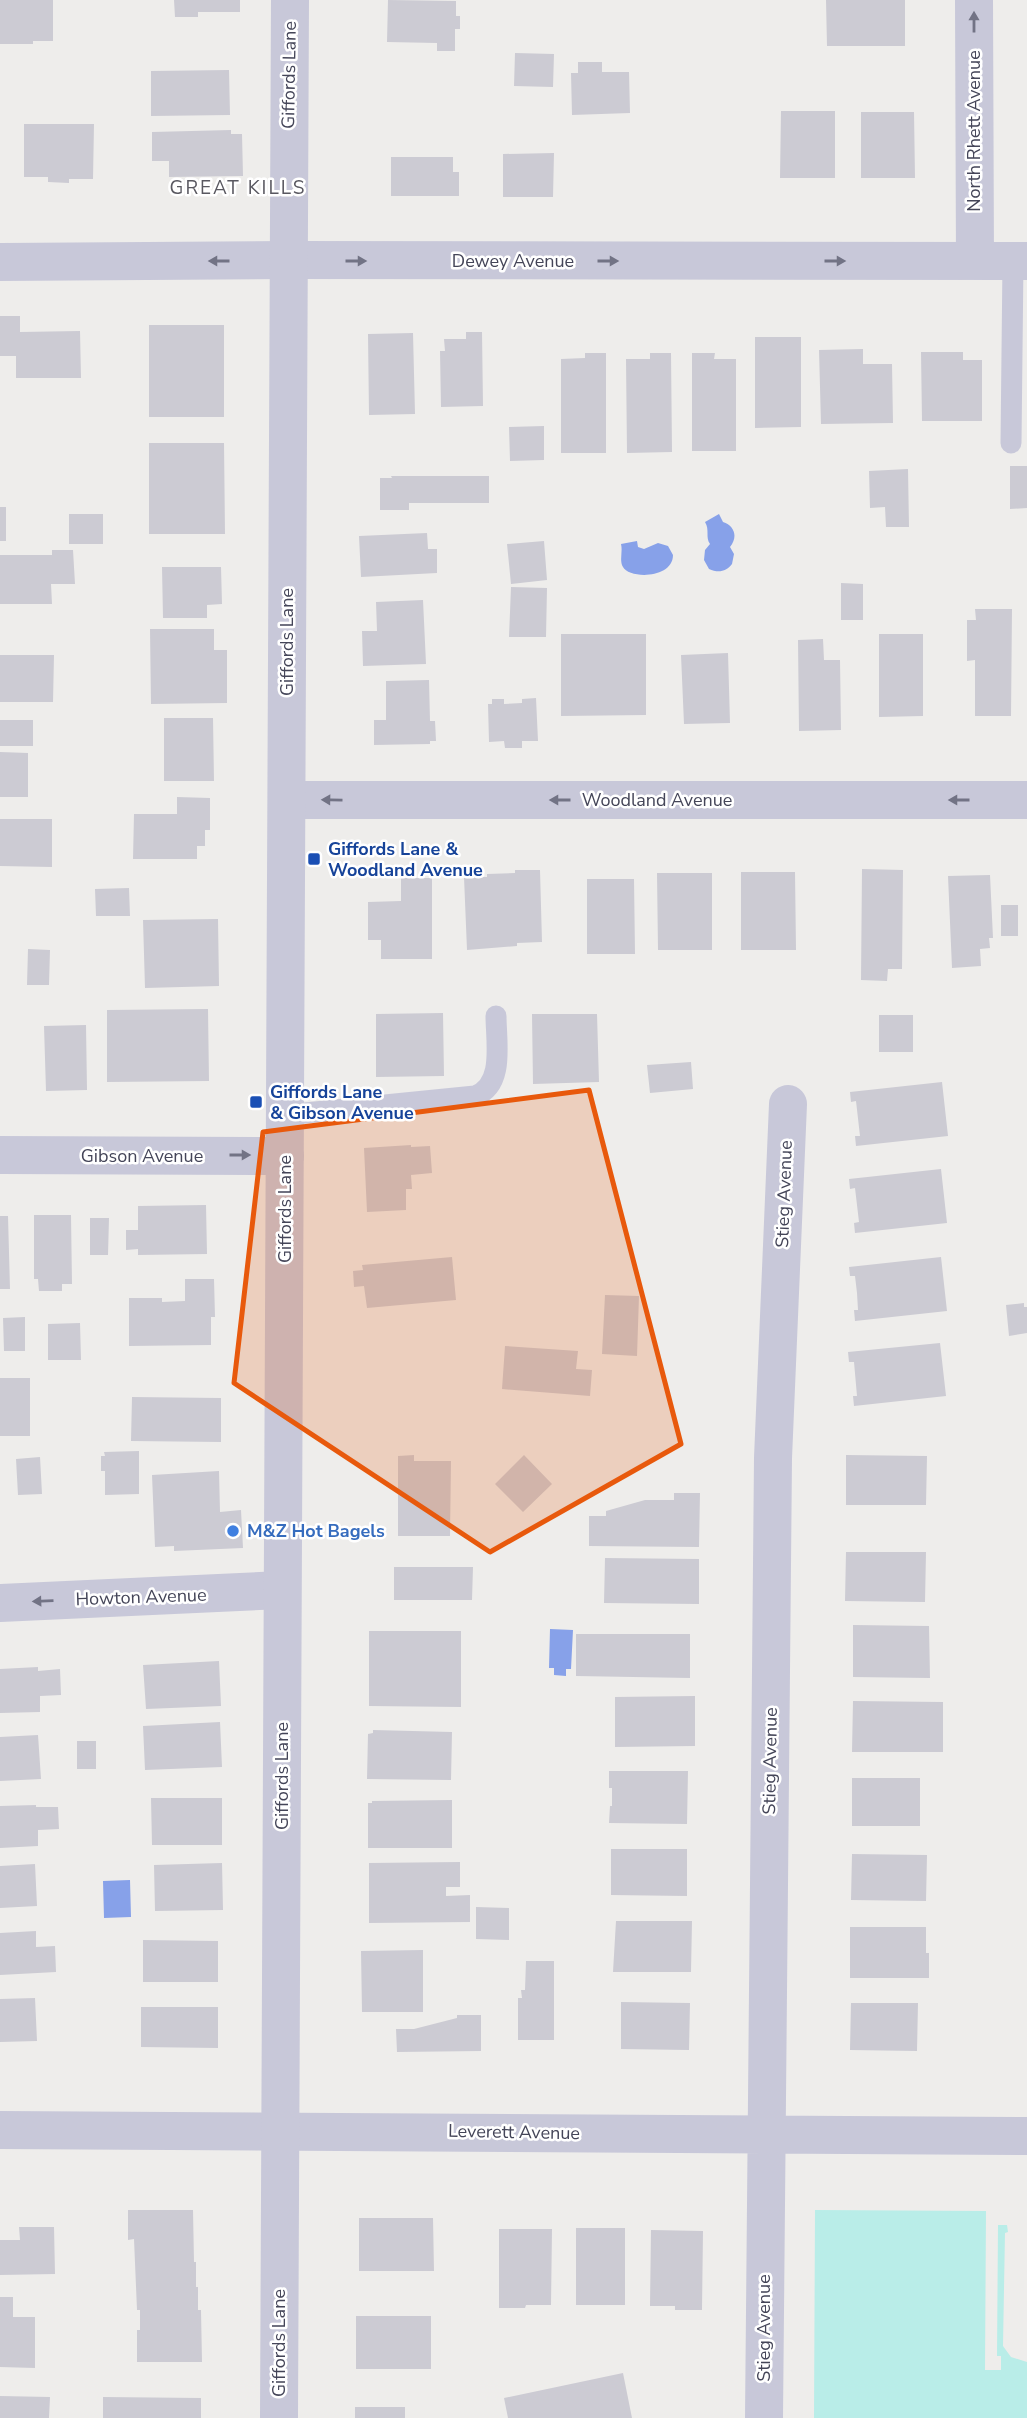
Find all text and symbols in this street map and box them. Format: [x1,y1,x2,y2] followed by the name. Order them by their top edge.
[968,10,980,32] one-way arrow
[276,21,302,129] street label: Giffords Lane
[962,50,986,212] street label: North Rhett Avenue
[170,175,306,201] district label: GREAT KILLS
[452,249,574,273] street label: Dewey Avenue
[208,255,230,267] one-way arrow
[345,255,367,267] one-way arrow
[597,255,619,267] one-way arrow
[824,255,846,267] one-way arrow
[275,588,299,696] street label: Giffords Lane
[582,788,732,812] street label: Woodland Avenue
[321,794,343,806] one-way arrow
[549,794,571,806] one-way arrow
[948,794,970,806] one-way arrow
[328,837,483,882] place label: Giffords Lane & Woodland Avenue
[306,851,322,867] marker: Giffords Lane & Woodland Avenue
[270,1080,414,1125] place label: Giffords Lane & Gibson Avenue
[248,1094,264,1110] marker: Giffords Lane & Gibson Avenue
[770,1140,798,1248] street label: Stieg Avenue
[81,1144,203,1168] street label: Gibson Avenue
[229,1150,251,1161] one-way arrow
[273,1155,297,1263] street label: Giffords Lane
[247,1519,385,1543] place label: M&Z Hot Bagels
[225,1523,241,1539] marker: M&Z Hot Bagels
[75,1583,207,1611] street label: Howton Avenue
[32,1595,54,1606] one-way arrow
[757,1707,783,1815] street label: Stieg Avenue
[270,1722,294,1830] street label: Giffords Lane
[448,2119,580,2145] street label: Leverett Avenue
[752,2274,776,2382] street label: Stieg Avenue
[267,2289,291,2397] street label: Giffords Lane

